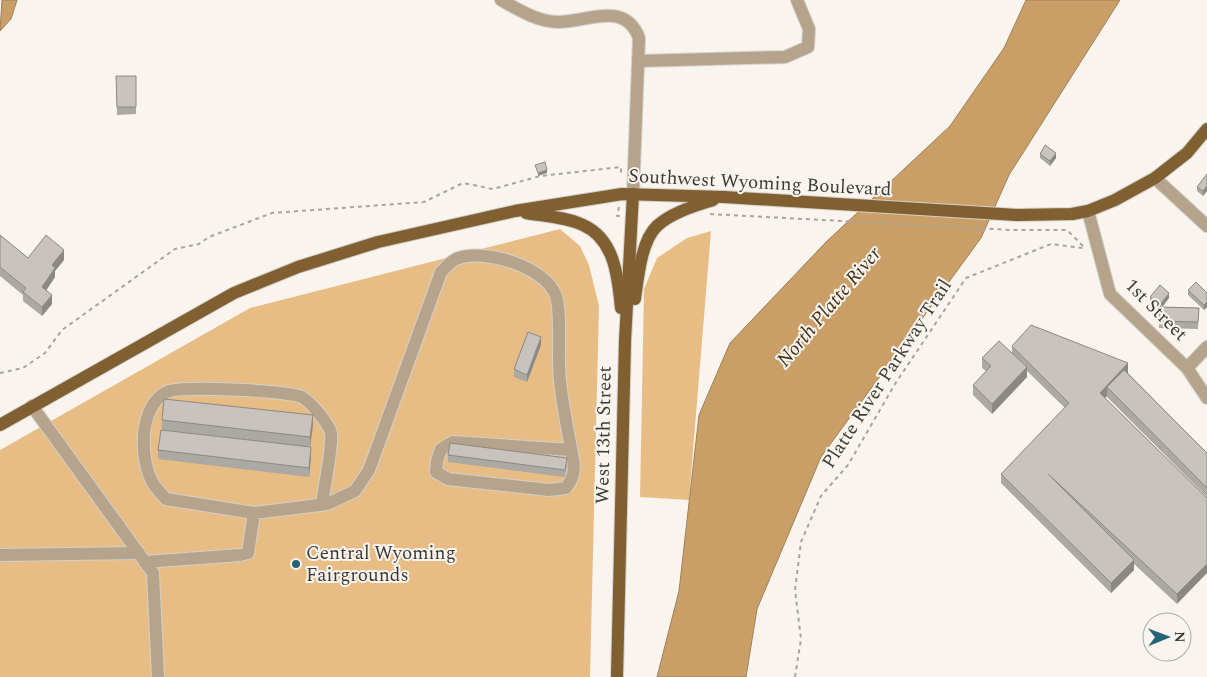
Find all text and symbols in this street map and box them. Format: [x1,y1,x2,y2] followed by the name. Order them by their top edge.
[628,162,892,204] street label: Southwest Wyoming Boulevard
[769,239,889,374] water label: North Platte River
[1118,272,1194,348] street label: 1st Street
[815,273,959,475] street label: Platte River Parkway Trail
[588,365,620,504] street label: West 13th Street
[306,539,456,590] place label: Central Wyoming Fairgrounds
[290,558,302,570] marker: Central Wyoming Fairgrounds
[1142,612,1192,662] north arrow
[1169,631,1190,643] text: N

